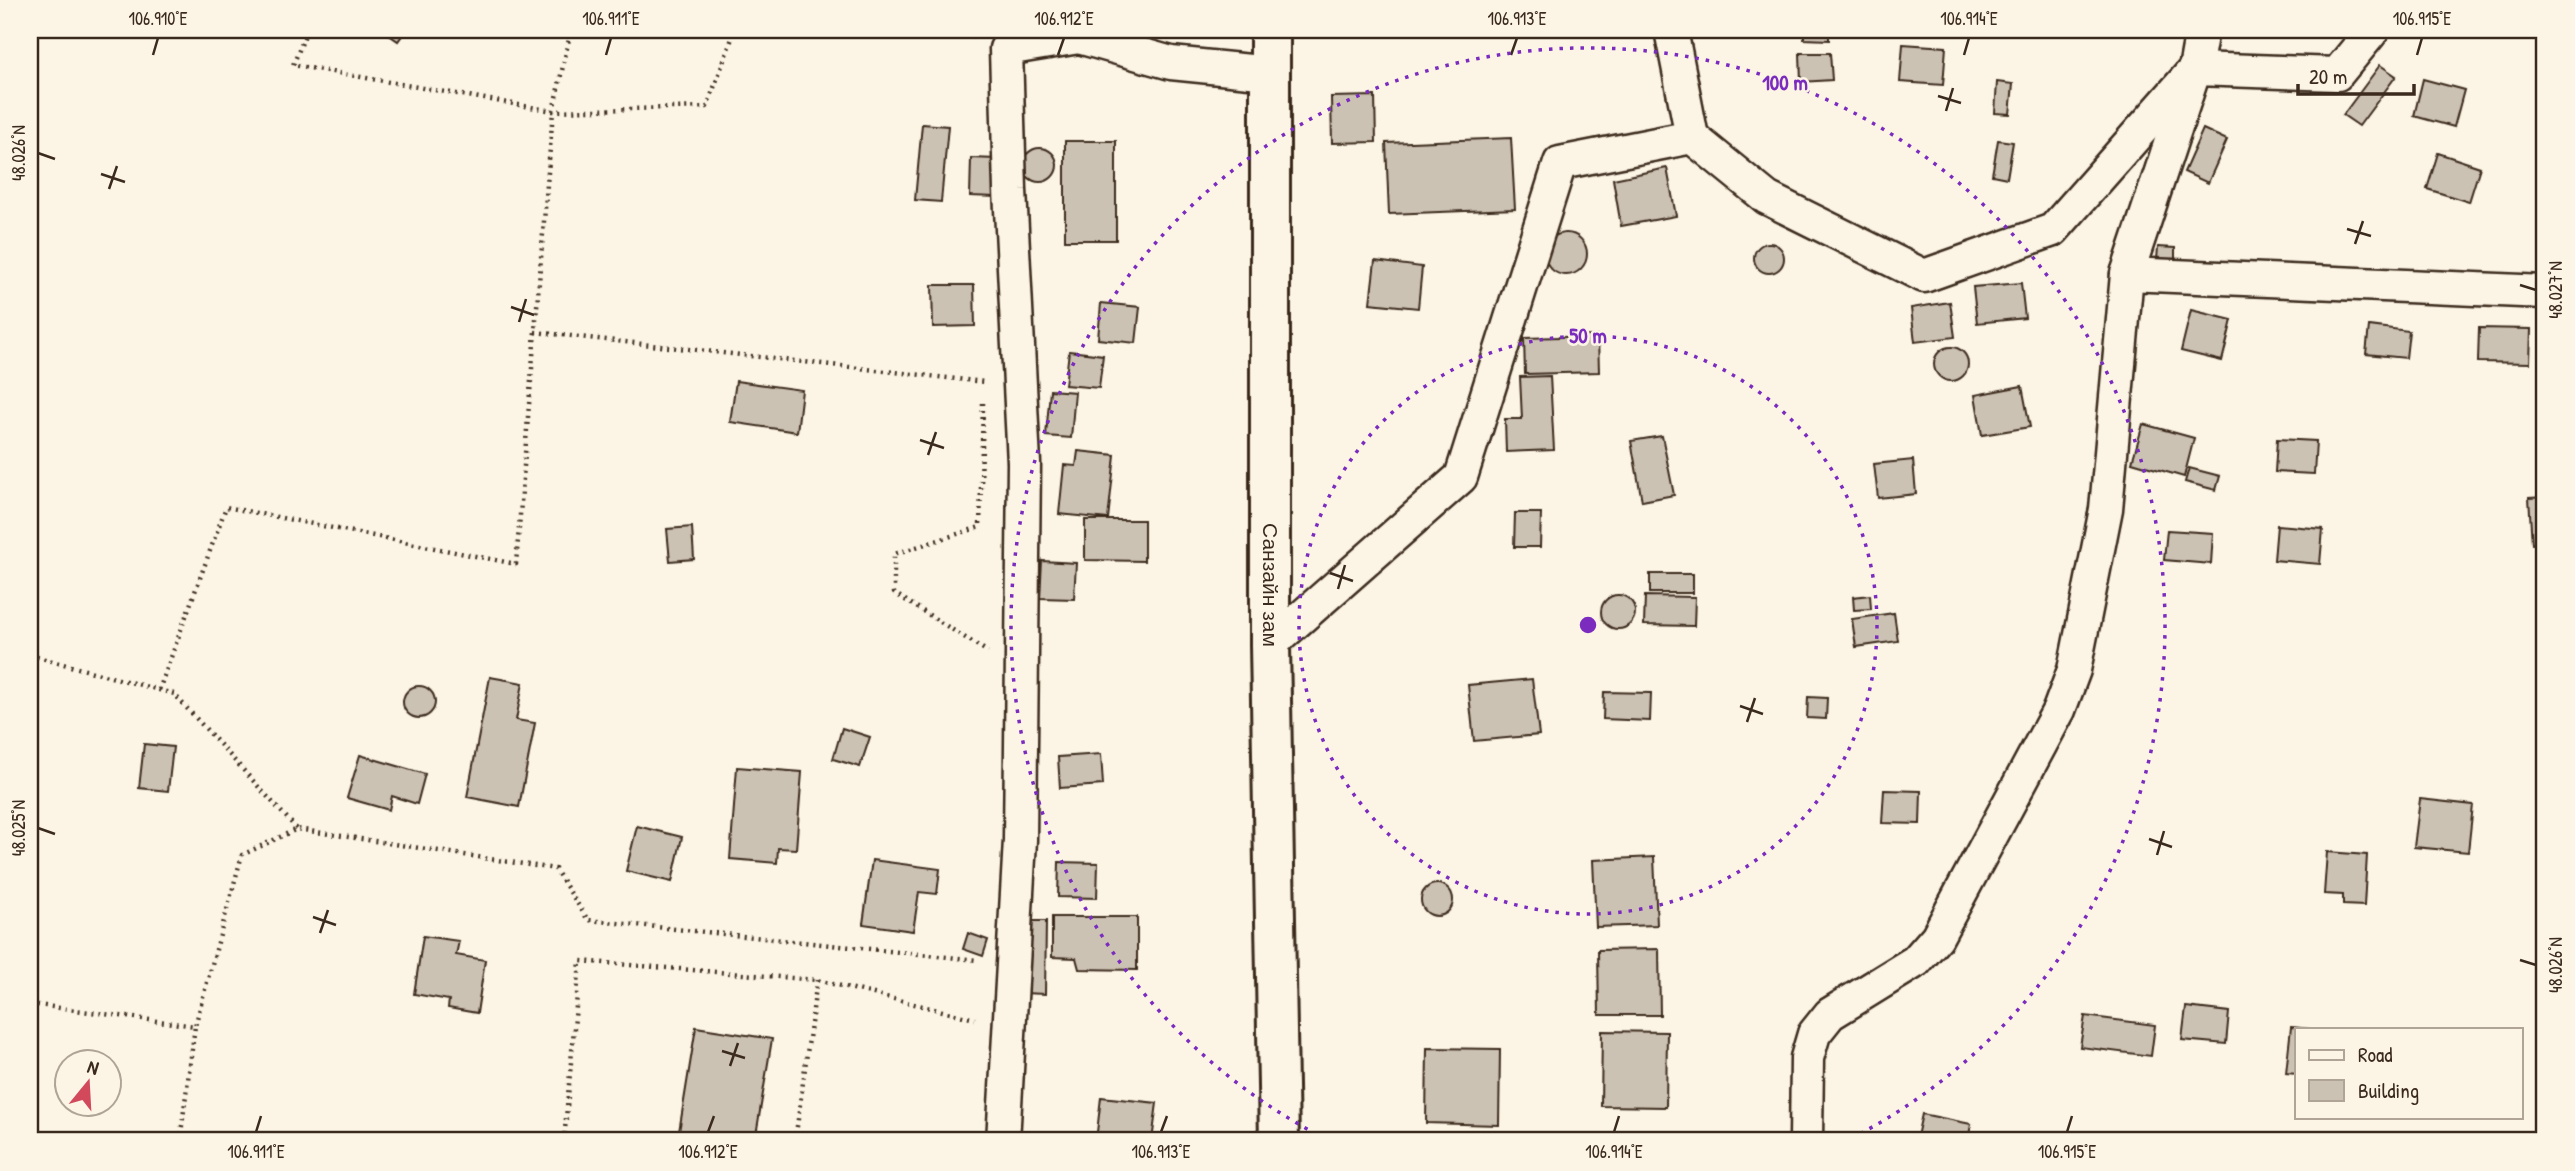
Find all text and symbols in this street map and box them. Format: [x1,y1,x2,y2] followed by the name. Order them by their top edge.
[129,6,188,31] text: 106.910°E
[582,6,640,31] text: 106.911°E
[1034,6,1094,31] text: 106.912°E
[1488,6,1547,31] text: 106.913°E
[1940,6,1998,31] text: 106.914°E
[2393,6,2451,31] text: 106.915°E
[2298,52,2414,96] scale bar
[2309,62,2347,91] text: 20 m
[1762,68,1808,97] text: 100 m
[6,125,31,181] text: 48.026°N
[2543,261,2568,319] text: 48.027°N
[1569,321,1607,350] text: 50 m
[1256,523,1285,647] street label: Санзайн зам
[1576,613,1600,637] centre of rings
[6,800,31,856] text: 48.025°N
[2543,937,2568,993] text: 48.026°N
[2295,1028,2522,1118] legend
[2358,1040,2392,1069] text: Road
[52,1048,122,1118] north arrow
[84,1053,102,1081] text: N
[2358,1076,2419,1105] text: Building
[227,1139,285,1164] text: 106.911°E
[678,1139,738,1164] text: 106.912°E
[1132,1139,1191,1164] text: 106.913°E
[1585,1139,1643,1164] text: 106.914°E
[2038,1139,2096,1164] text: 106.915°E

